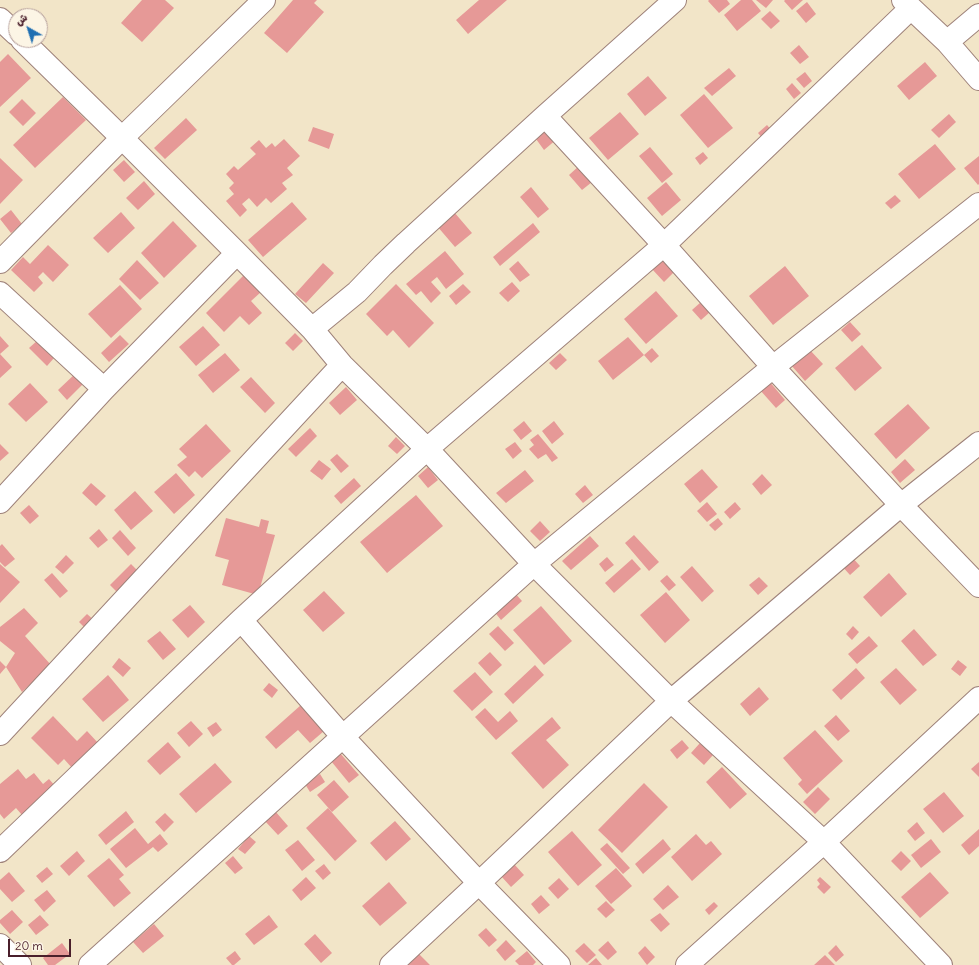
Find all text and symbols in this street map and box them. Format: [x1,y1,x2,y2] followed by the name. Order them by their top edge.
[8,8,48,48] north arrow
[12,10,30,29] text: ش
[10,931,73,957] scale bar
[15,938,43,953] text: 20 m

